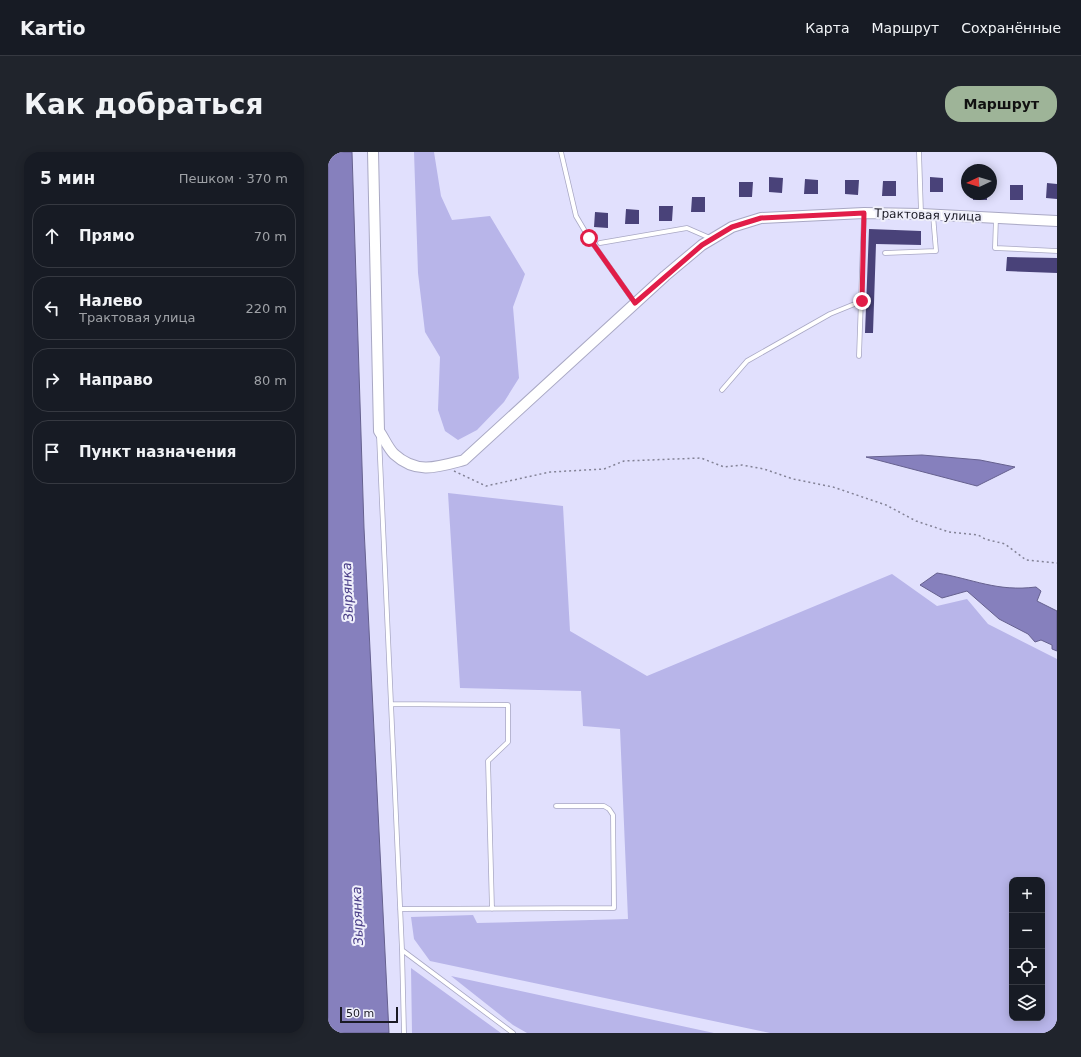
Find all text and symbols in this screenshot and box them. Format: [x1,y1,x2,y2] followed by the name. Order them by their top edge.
[20,17,86,39] text: Kartio
[805,20,849,36] text: Карта
[871,20,939,36] text: Маршрут
[961,20,1061,36] text: Сохранённые
[945,86,1057,122] button: Маршрут
[24,88,263,121] text: Как добраться
[961,164,997,200] north arrow
[40,168,95,188] text: 5 мин
[179,171,288,186] text: Пешком · 370 m
[873,206,982,224] street label: Трактовая улица
[41,225,63,247] icon: ahead
[79,227,135,245] text: Прямо
[254,229,287,244] text: 70 m
[580,229,598,247] route start
[79,292,143,310] text: Налево
[853,292,871,310] route end
[41,297,63,319] icon: left
[245,301,287,316] text: 220 m
[79,310,195,325] text: Трактовая улица
[41,369,63,391] icon: right
[79,371,153,389] text: Направо
[254,373,287,388] text: 80 m
[41,441,63,463] icon: arrive
[79,443,236,461] text: Пункт назначения
[339,562,356,622] water label: Зырянка
[1009,877,1045,1021] map controls
[1009,877,1045,913] button: +
[349,886,366,946] water label: Зырянка
[1009,913,1045,949] button: −
[1009,949,1045,985] button: locate
[1009,985,1045,1021] button: layers
[340,1005,398,1024] scale bar
[346,1007,374,1020] text: 50 m

